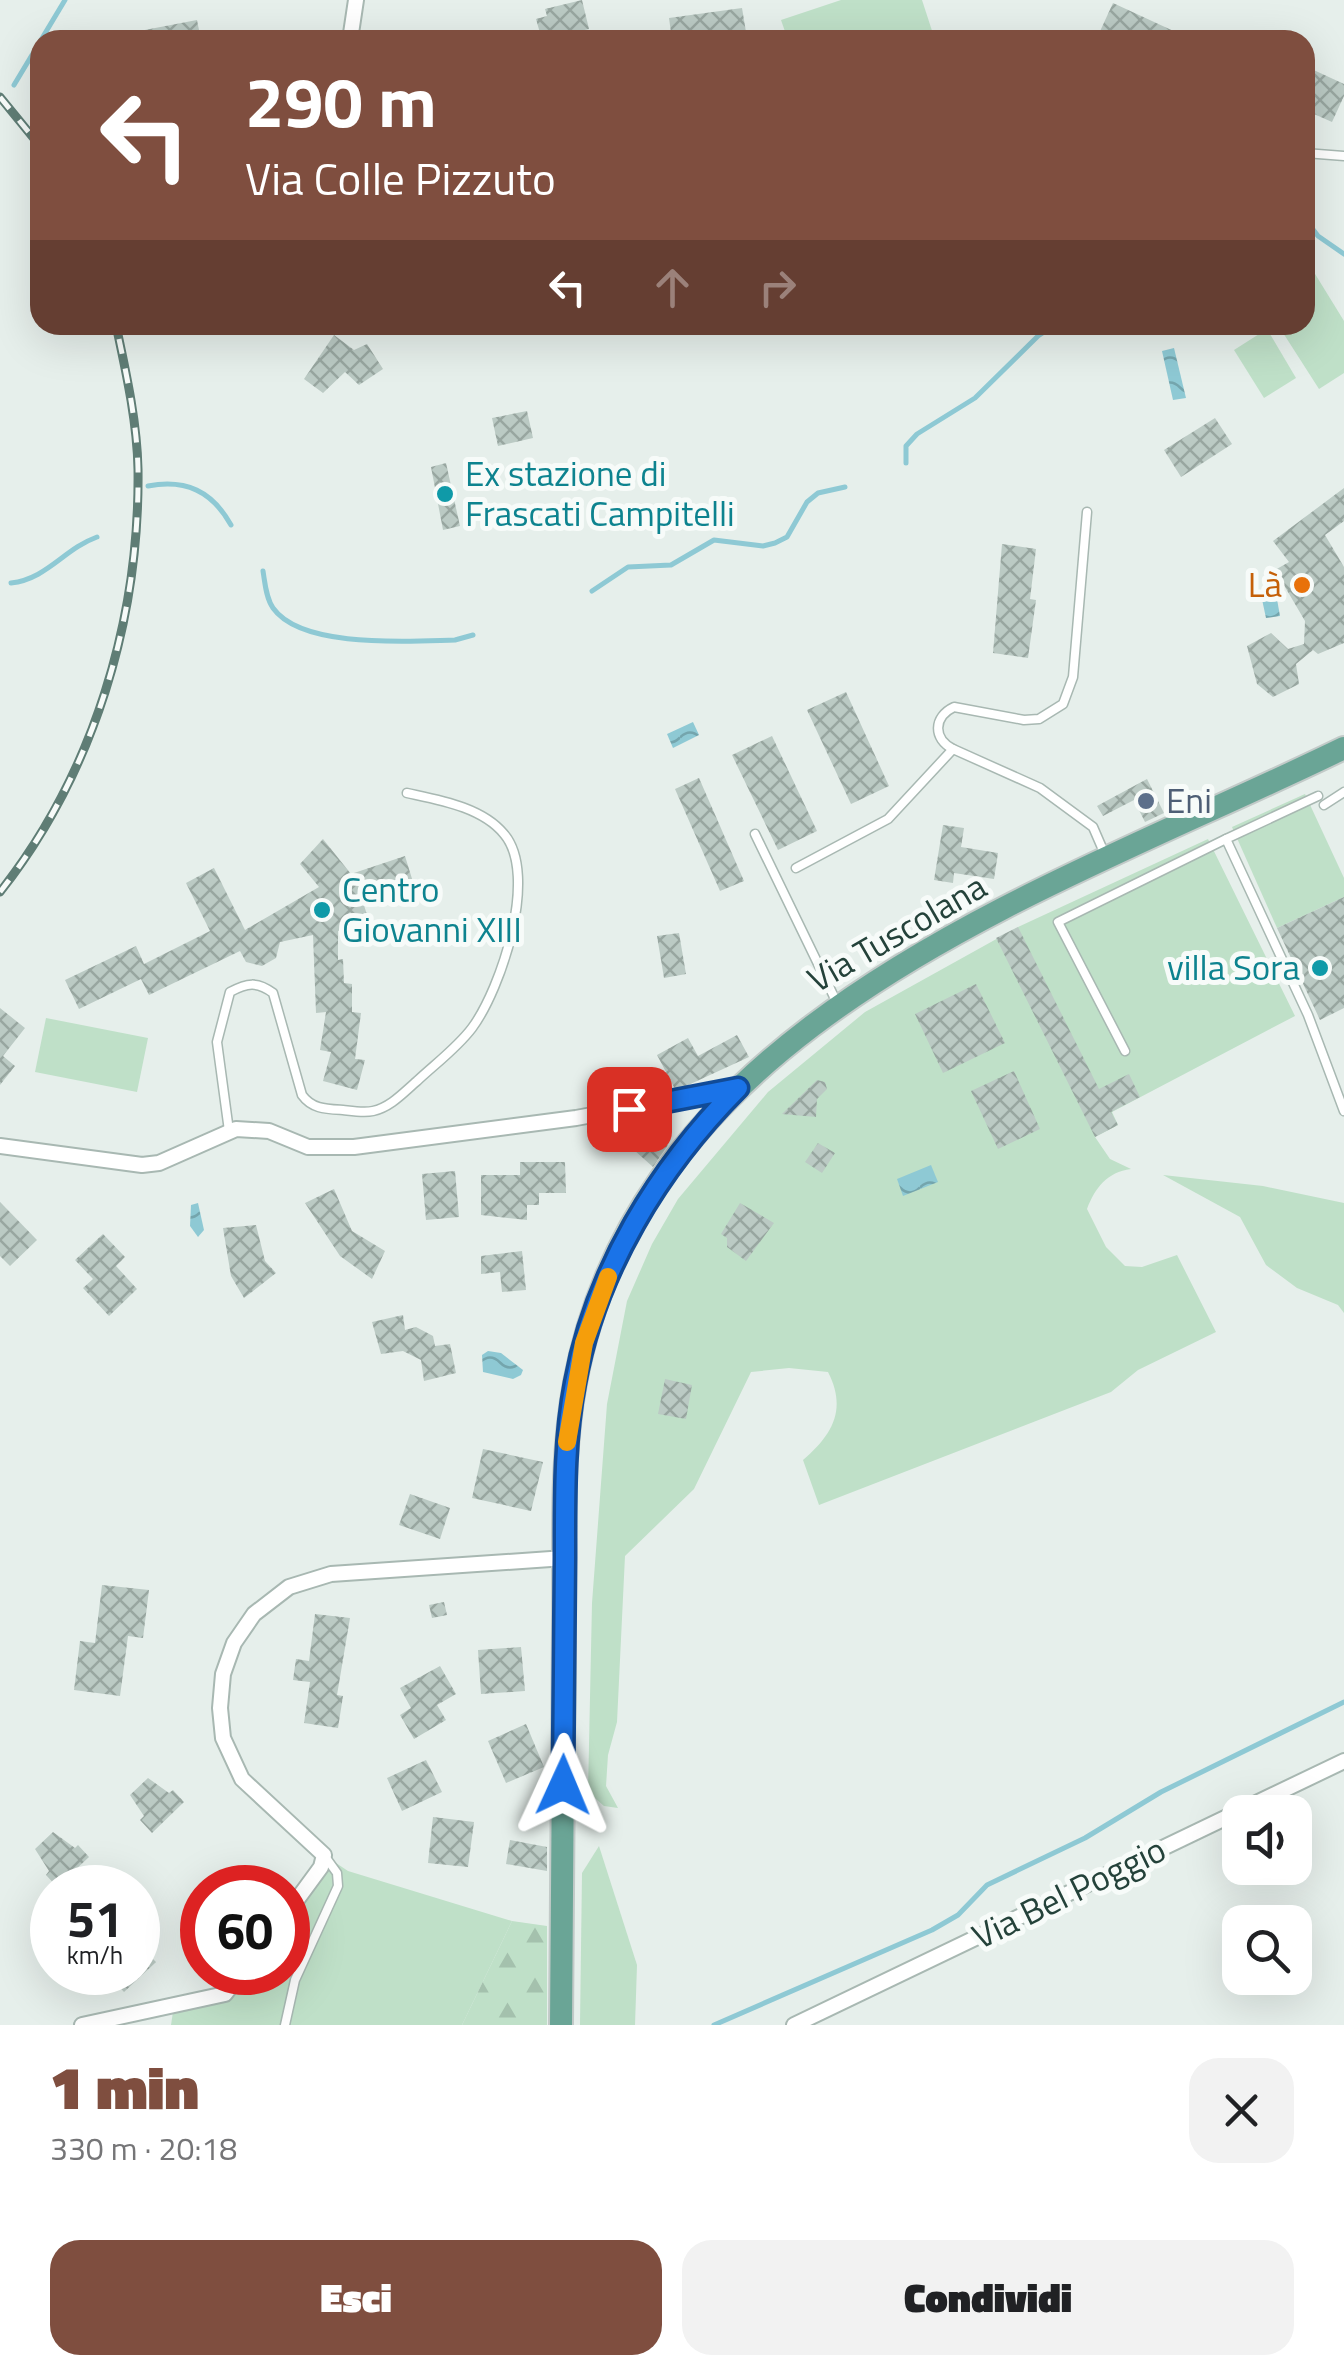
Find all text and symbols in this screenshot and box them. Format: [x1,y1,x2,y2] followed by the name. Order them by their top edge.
[245,48,437,154] text: 290 m
[80,70,210,200] icon: left
[245,144,556,212] text: Via Colle Pizzuto
[540,260,595,315] icon: left
[645,260,700,315] icon: ahead
[750,260,805,315] icon: right
[465,446,735,540] place label: Ex stazione di Frascati Campitelli
[434,483,456,505] marker: Ex stazione di Frascati Campitelli
[1248,557,1282,611] place label: Là
[1291,574,1313,596] marker: Là
[1166,773,1212,827] place label: Eni
[1135,790,1157,812] marker: Eni
[797,859,996,1005] street label: Via Tuscolana
[342,862,522,956] place label: Centro Giovanni XIII
[311,899,333,921] marker: Centro Giovanni XIII
[1167,940,1300,994] place label: villa Sora
[1309,957,1331,979] marker: villa Sora
[587,1067,672,1152] pin
[602,1082,657,1137] icon: arrive
[511,1733,615,1837] position arrow
[1222,1795,1312,1995] map controls
[1222,1795,1312,1885] button: sound
[963,1822,1175,1962] street label: Via Bel Poggio
[180,1865,310,1995] speed limit sign: 60
[67,1880,123,1956] text: 51
[1222,1905,1312,1995] button: search
[67,1936,123,1974] text: km/h
[50,2041,199,2132] text: 1 min
[1189,2058,1294,2163] button: close
[50,2124,237,2172] text: 330 m · 20:18
[50,2240,662,2355] button: Esci
[682,2240,1294,2355] button: Condividi

